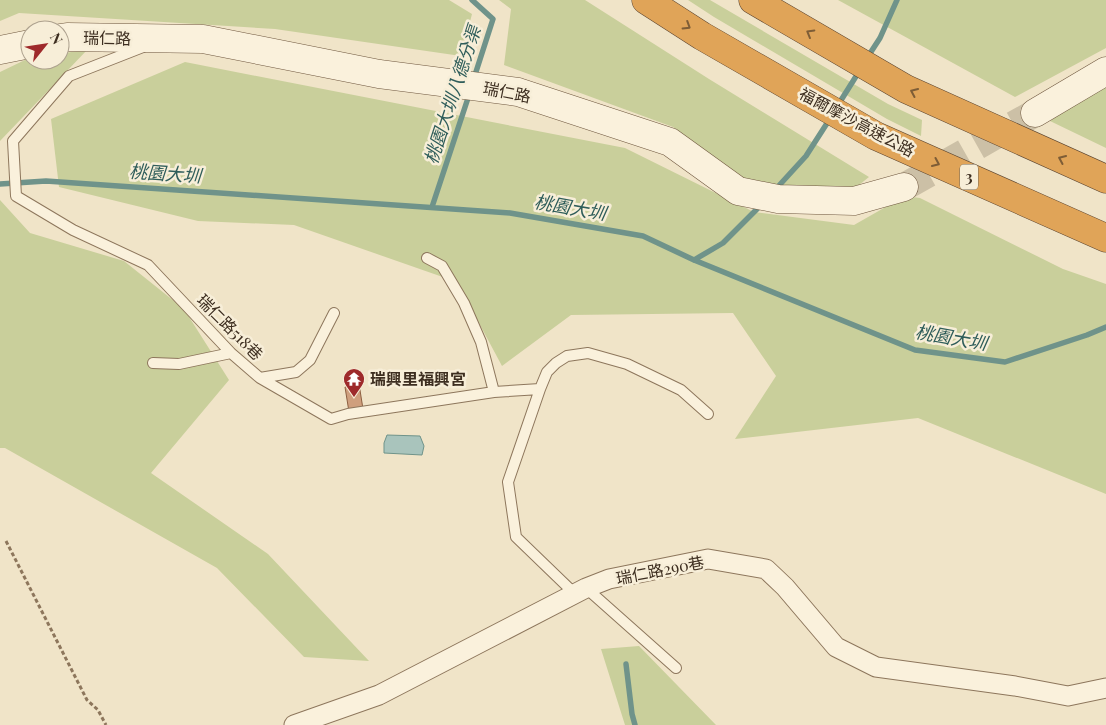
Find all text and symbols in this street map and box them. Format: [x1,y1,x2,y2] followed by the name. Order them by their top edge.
[20,20,70,70] north arrow
[418,20,487,167] water label: 桃園大圳八德分渠
[681,20,690,29] one-way arrow
[83,27,131,48] street label: 瑞仁路
[46,29,67,47] text: N
[806,30,815,40] one-way arrow
[482,77,533,106] street label: 瑞仁路
[796,82,919,161] street label: 福爾摩沙高速公路
[910,89,919,99] one-way arrow
[1058,155,1067,166] one-way arrow
[931,156,940,167] one-way arrow
[128,159,205,188] water label: 桃園大圳
[960,164,978,190] road number: 3
[533,189,611,226] water label: 桃園大圳
[193,289,268,364] street label: 瑞仁路518巷
[914,319,992,356] water label: 桃園大圳
[342,367,366,398] temple icon: 瑞興里福興宮
[370,368,466,389] place label: 瑞興里福興宮
[614,551,706,588] street label: 瑞仁路290巷

